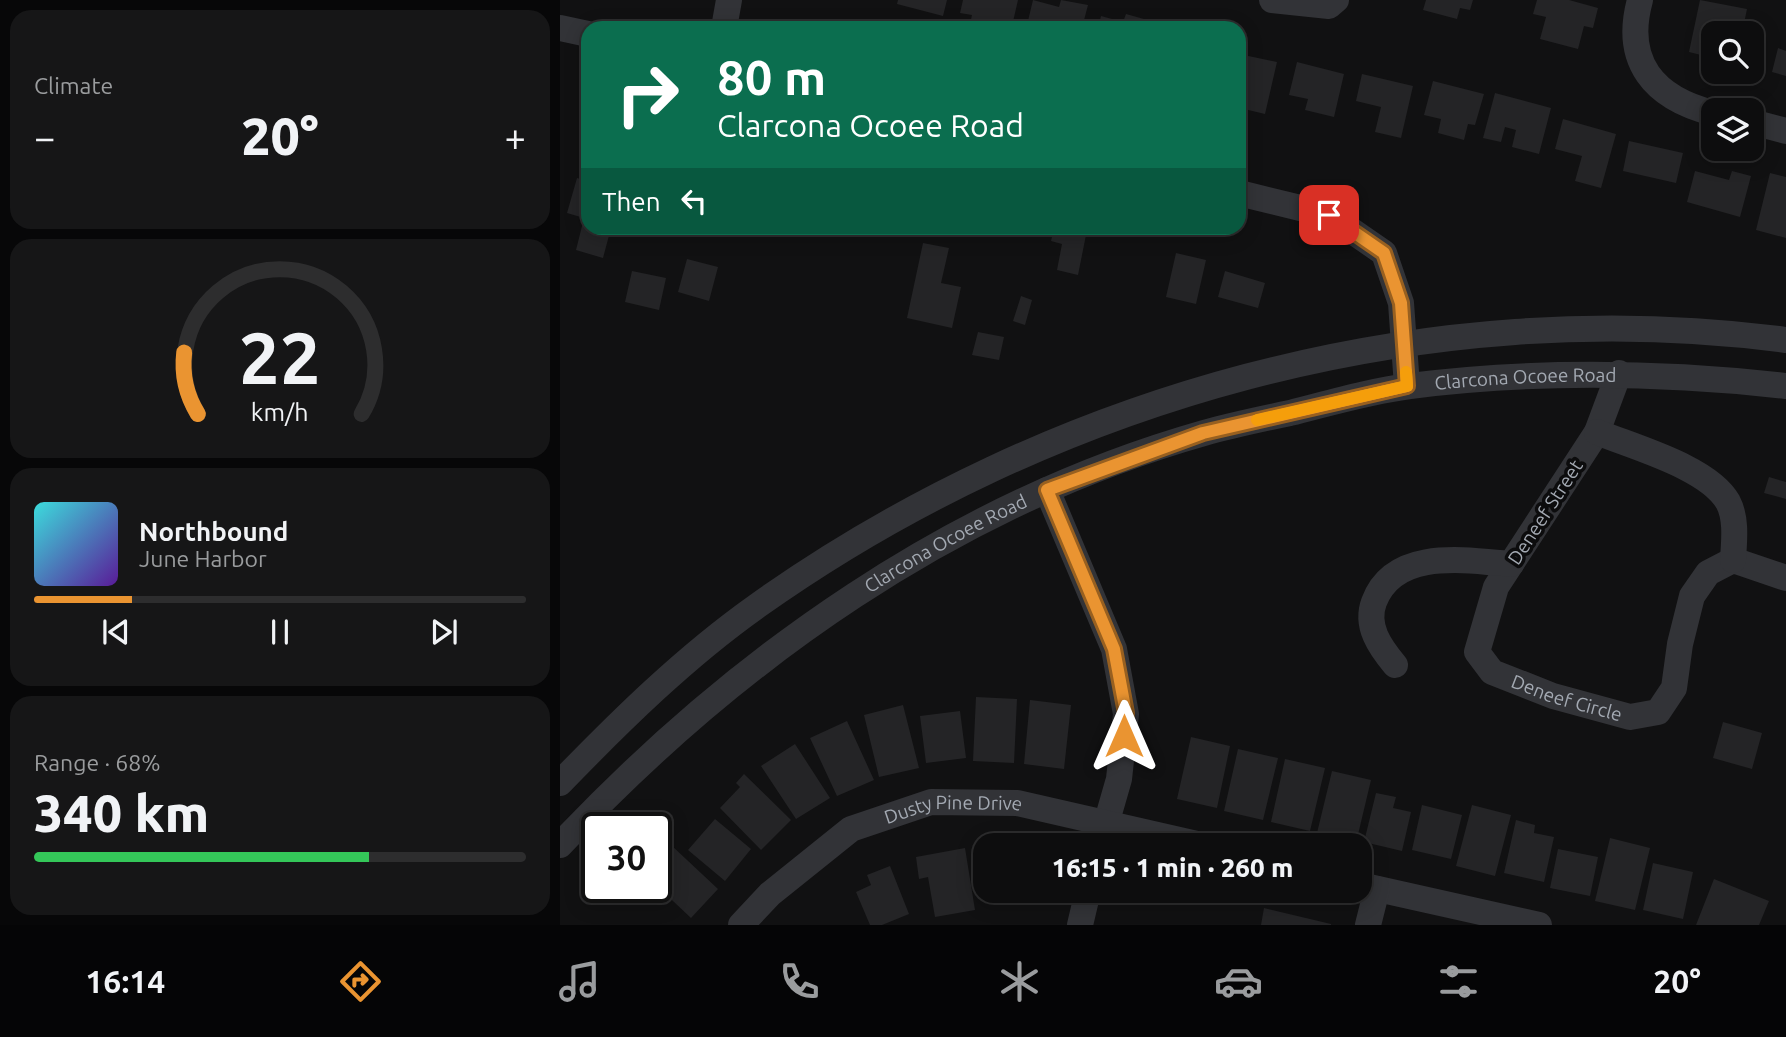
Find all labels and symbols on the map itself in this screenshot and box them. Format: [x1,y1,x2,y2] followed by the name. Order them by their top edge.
[1299,185,1359,245] pin
[1433,364,1617,394] street label: Clarcona Ocoee Road
[1503,455,1587,568] street label: Deneef Street
[860,490,1030,597] street label: Clarcona Ocoee Road
[1508,670,1625,725] street label: Deneef Circle
[1087,699,1161,773] position arrow
[881,791,1025,828] street label: Dusty Pine Drive
[581,812,672,903] speed limit sign: 30

